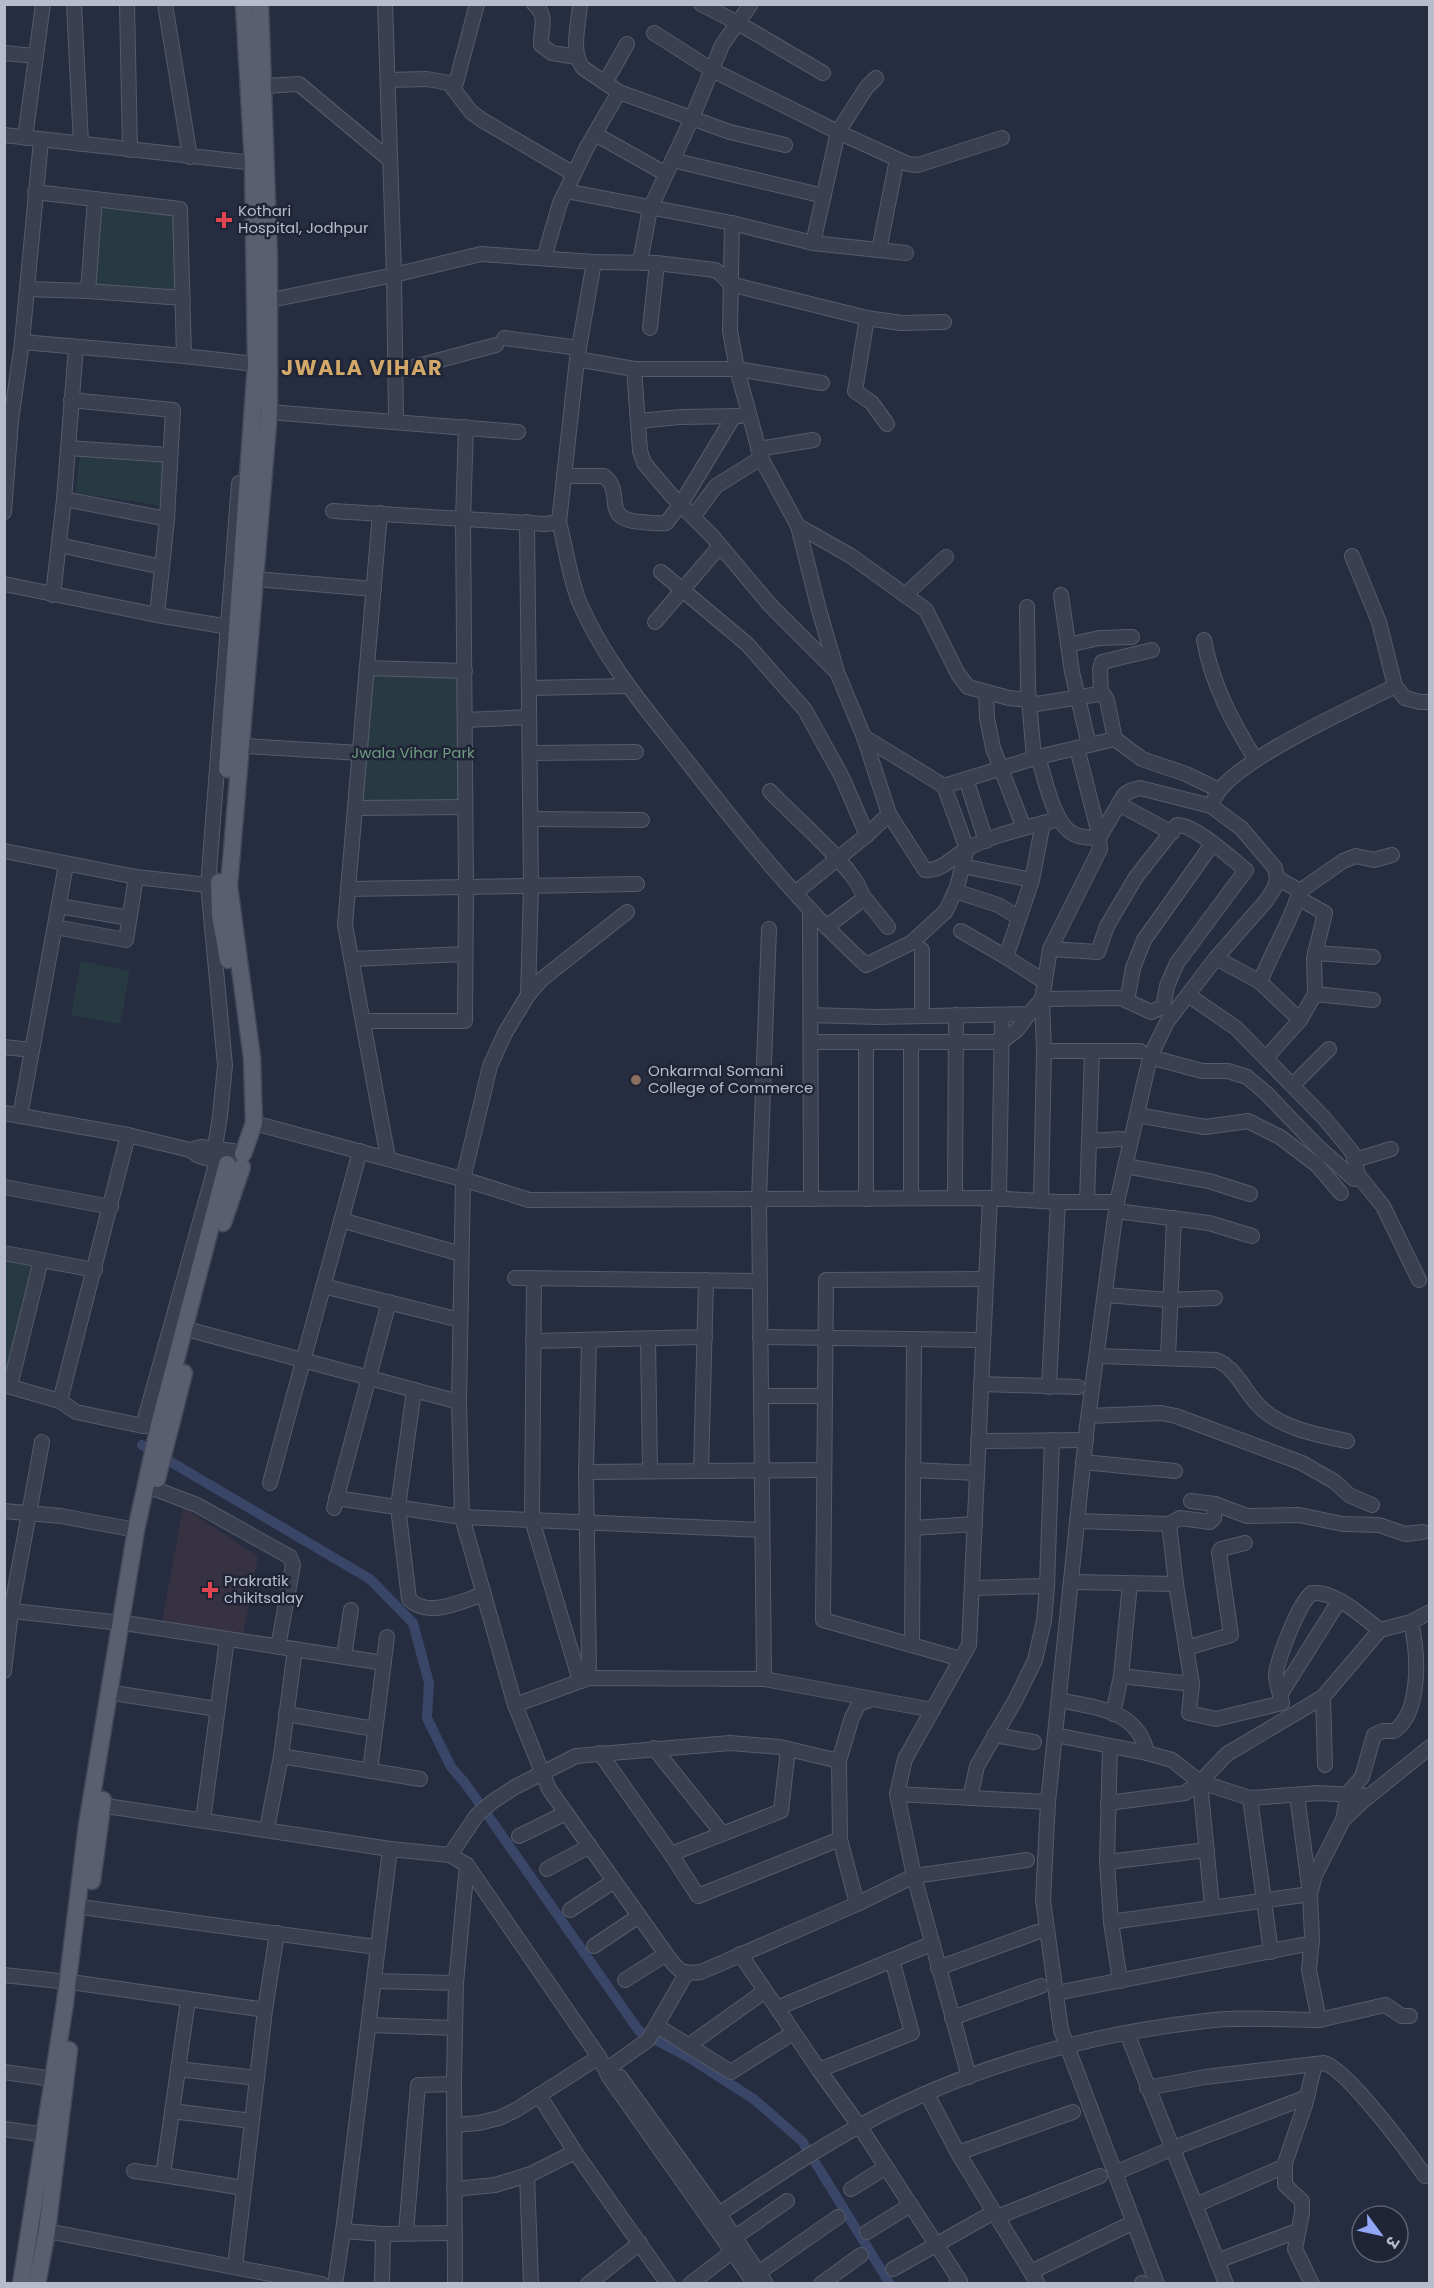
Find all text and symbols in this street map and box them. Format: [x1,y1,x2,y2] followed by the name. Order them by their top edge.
[238,200,369,238] place label: Kothari Hospital, Jodhpur
[215,211,233,229] marker: Kothari Hospital, Jodhpur
[281,353,443,382] district label: JWALA VIHAR
[351,742,475,763] park label: Jwala Vihar Park
[648,1060,813,1098] place label: Onkarmal Somani College of Commerce
[629,1073,643,1087] marker: Onkarmal Somani College of Commerce
[224,1570,304,1608] place label: Prakratik chikitsalay
[201,1581,219,1599] marker: Prakratik chikitsalay
[1350,2204,1410,2264] north arrow
[1380,2231,1405,2253] text: उ

